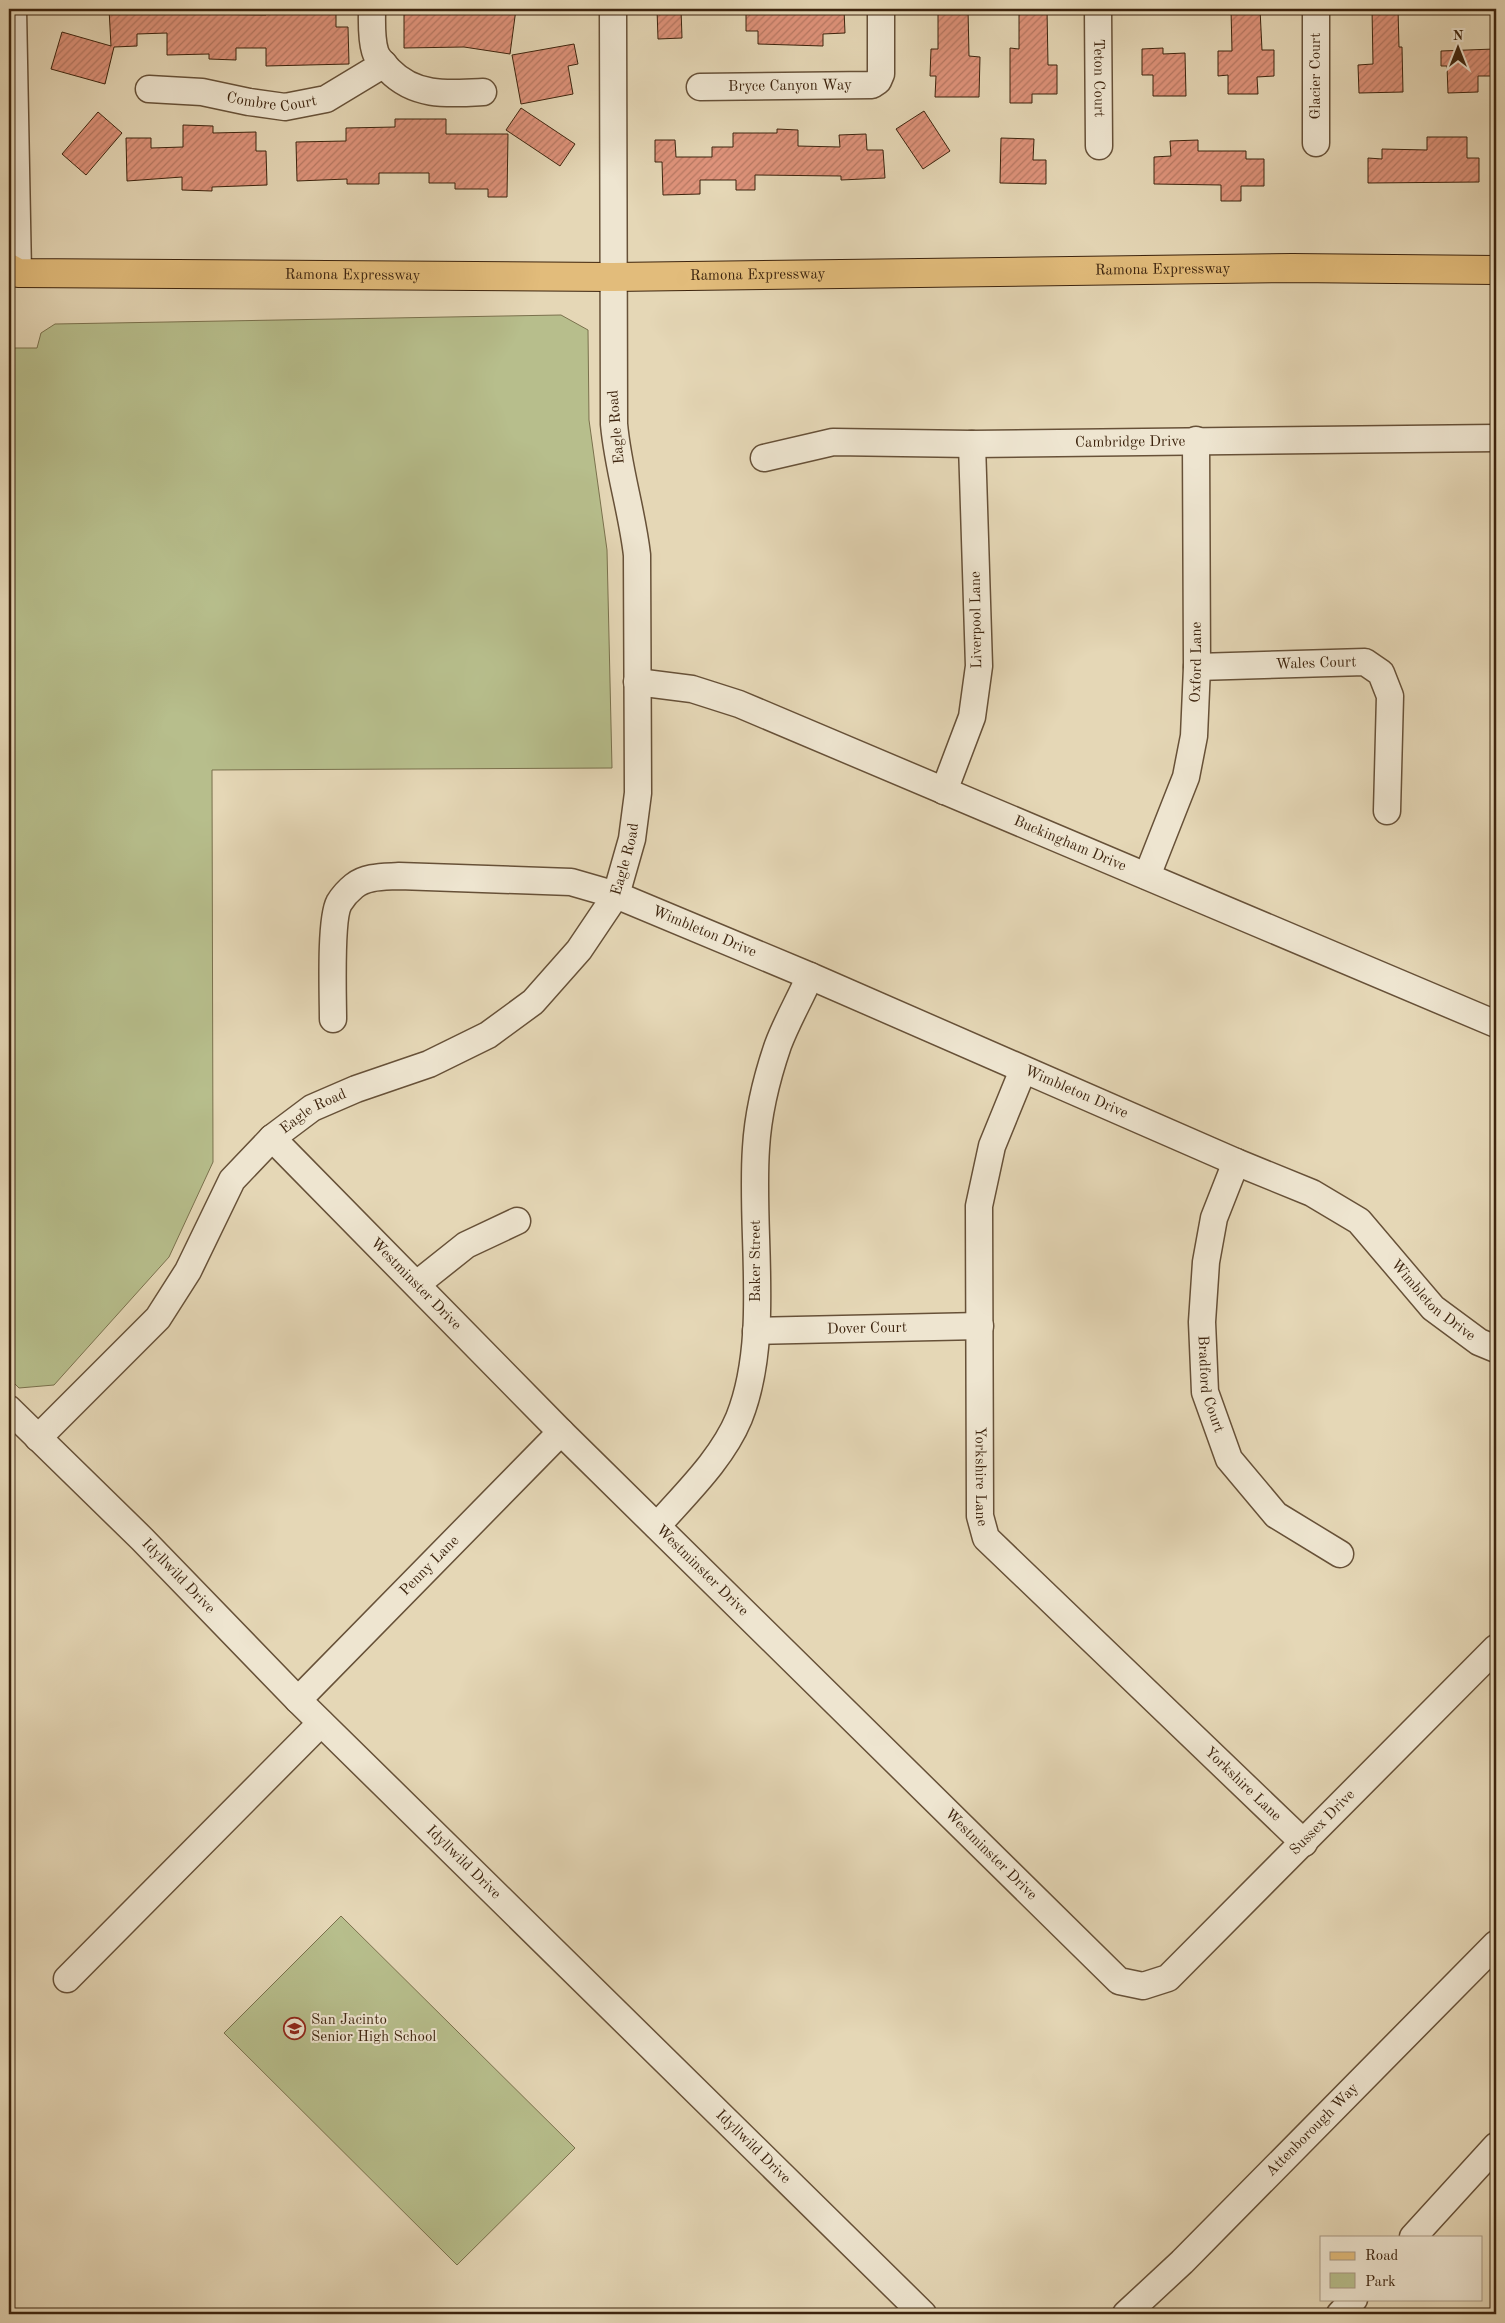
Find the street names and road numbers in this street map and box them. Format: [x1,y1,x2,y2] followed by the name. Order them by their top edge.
[1309,32,1324,120] street label: Glacier Court
[1091,39,1106,117] street label: Teton Court
[728,78,852,94] street label: Bryce Canyon Way
[225,90,318,115] street label: Combre Court
[1095,261,1231,278] street label: Ramona Expressway
[285,267,421,283] street label: Ramona Expressway
[690,267,826,283] street label: Ramona Expressway
[606,389,628,465] street label: Eagle Road
[1075,434,1186,450] street label: Cambridge Drive
[969,571,985,669] street label: Liverpool Lane
[1188,621,1205,703] street label: Oxford Lane
[1275,655,1357,672] street label: Wales Court
[1011,813,1129,874] street label: Buckingham Drive
[609,822,642,897] street label: Eagle Road
[650,904,759,960] street label: Wimbleton Drive
[1022,1063,1130,1121] street label: Wimbleton Drive
[277,1086,349,1137] street label: Eagle Road
[749,1220,764,1302] street label: Baker Street
[367,1235,464,1333] street label: Westminster Drive
[1388,1257,1478,1344] street label: Wimbleton Drive
[827,1320,907,1337] street label: Dover Court
[1195,1335,1226,1435] street label: Bradford Court
[972,1427,990,1528] street label: Yorkshire Lane
[653,1522,751,1619] street label: Westminster Drive
[397,1533,462,1599] street label: Penny Lane
[139,1536,218,1617] street label: Idyllwild Drive
[1202,1744,1284,1824] street label: Yorkshire Lane
[1287,1787,1358,1858] street label: Sussex Drive
[942,1806,1040,1903] street label: Westminster Drive
[423,1823,504,1902] street label: Idyllwild Drive
[1263,2080,1361,2179] street label: Attenborough Way
[713,2107,793,2187] street label: Idyllwild Drive

